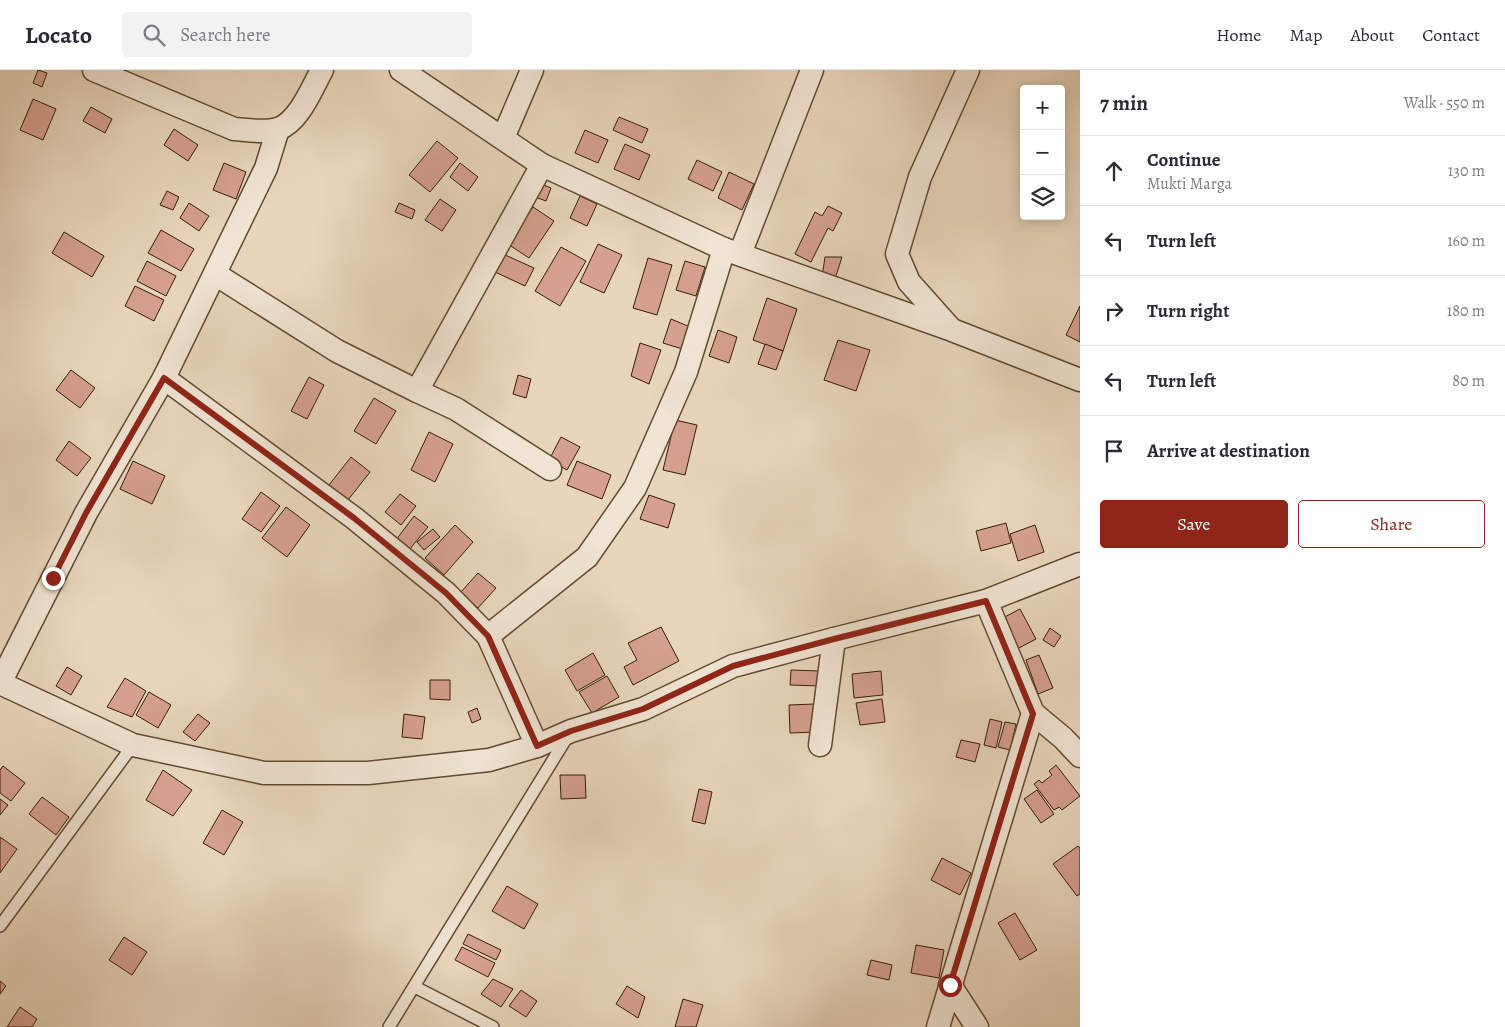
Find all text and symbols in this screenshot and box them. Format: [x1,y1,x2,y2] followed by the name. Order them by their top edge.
[122,12,472,57] search box
[25,19,92,51] text: Locato
[140,21,168,49] icon: search
[180,22,271,48] text: Search here
[1216,23,1261,47] text: Home
[1289,23,1322,47] text: Map
[1350,23,1394,47] text: About
[1422,23,1480,47] text: Contact
[1020,85,1065,220] map controls
[1020,85,1065,130] button: +
[1100,89,1148,117] text: 7 min
[1404,92,1485,114] text: Walk · 550 m
[1020,130,1065,175] button: −
[1147,147,1221,173] text: Continue
[1100,157,1128,185] icon: ahead
[1448,160,1485,182] text: 130 m
[1147,173,1232,195] text: Mukti Marga
[1020,175,1065,220] button: layers
[1100,227,1128,255] icon: left
[1147,228,1216,254] text: Turn left
[1447,230,1485,252] text: 160 m
[1100,297,1128,325] icon: right
[1147,298,1229,324] text: Turn right
[1447,300,1485,322] text: 180 m
[1100,367,1128,395] icon: left
[1147,368,1216,394] text: Turn left
[1452,370,1485,392] text: 80 m
[1100,437,1128,465] icon: arrive
[1147,438,1310,464] text: Arrive at destination
[1100,500,1288,548] button: Save
[1298,500,1485,548] button: Share
[42,567,65,590] route end
[939,974,962,997] route start

